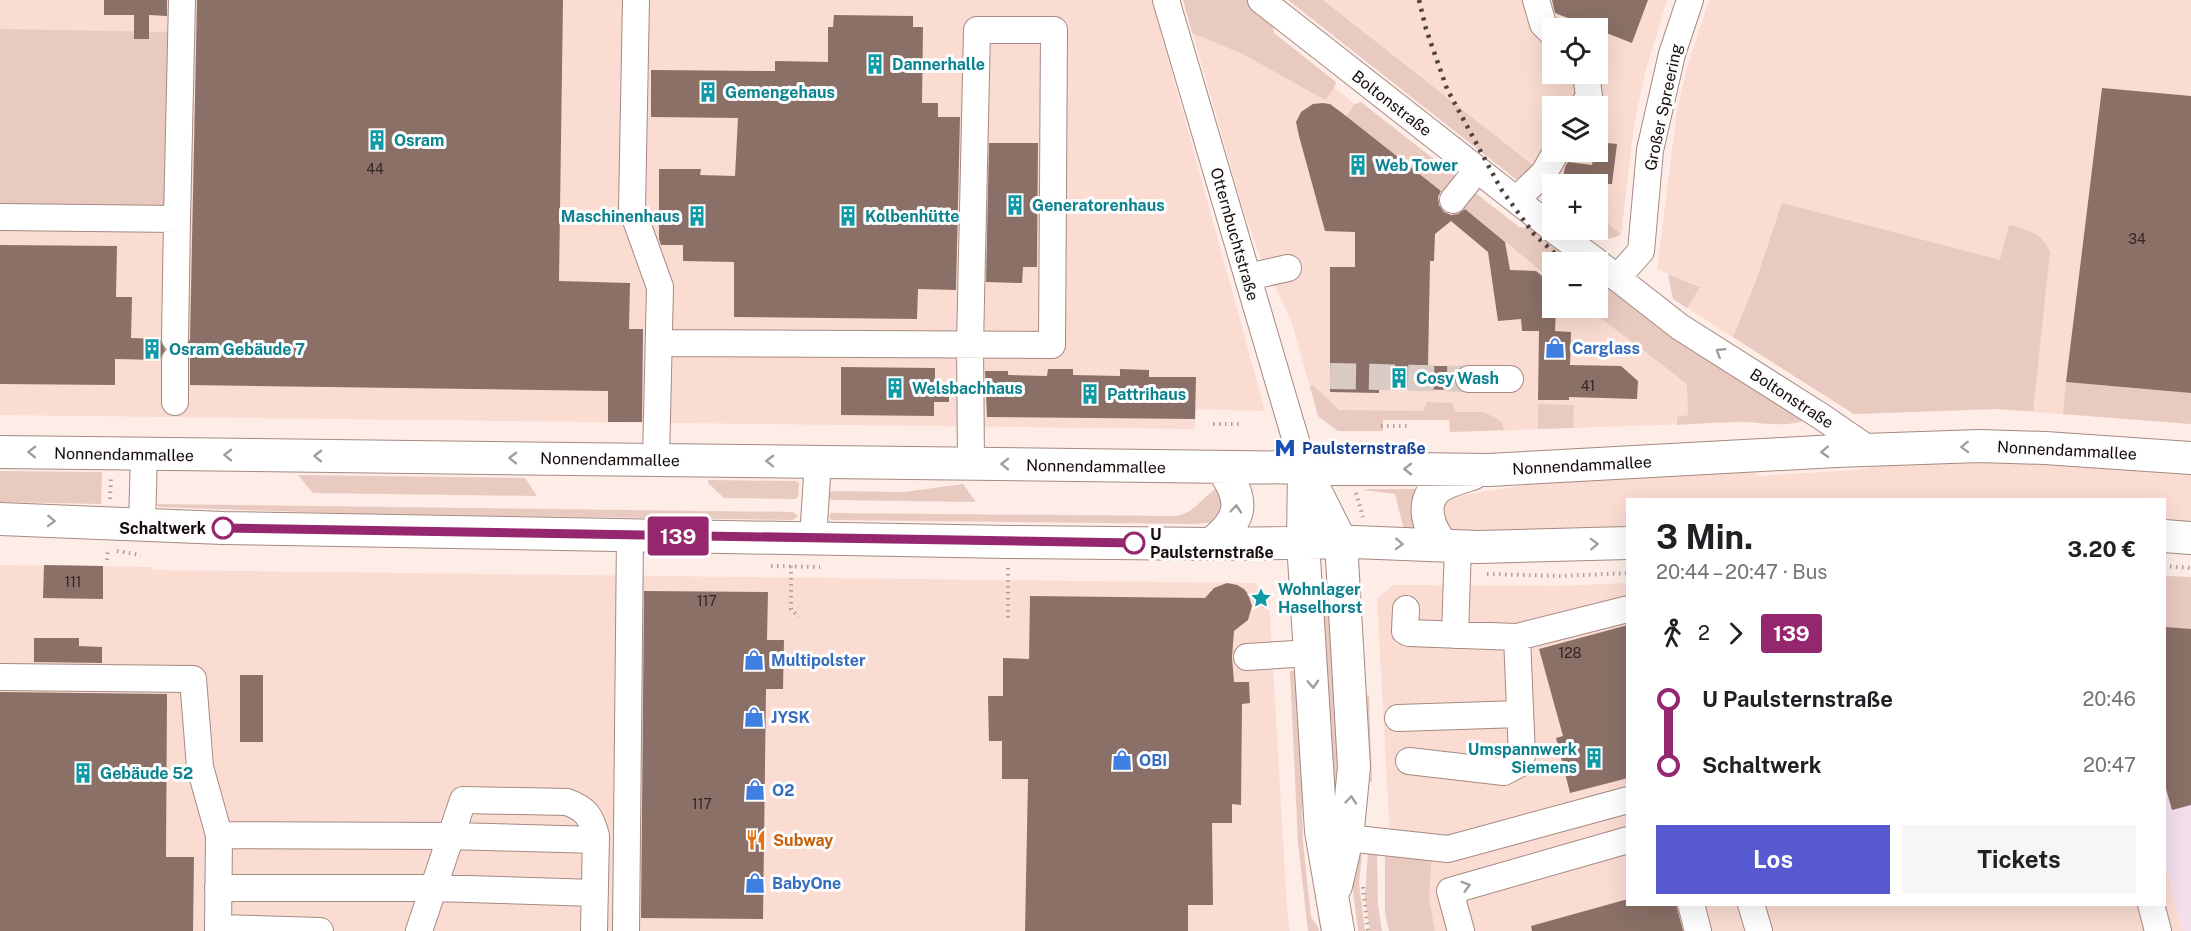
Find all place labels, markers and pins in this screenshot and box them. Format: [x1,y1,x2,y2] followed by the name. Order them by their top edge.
[863,52,887,76] building icon: Dannerhalle
[892,55,985,74] place label: Dannerhalle
[696,80,720,104] building icon: Gemengehaus
[725,83,835,102] place label: Gemengehaus
[365,128,389,152] building icon: Osram
[394,131,444,150] place label: Osram
[1346,153,1370,177] building icon: Web Tower
[1375,156,1458,175] place label: Web Tower
[1003,193,1027,217] building icon: Generatorenhaus
[1032,196,1165,215] place label: Generatorenhaus
[685,204,709,228] building icon: Maschinenhaus
[836,204,860,228] building icon: Kolbenhütte
[561,207,680,226] place label: Maschinenhaus
[865,207,960,226] place label: Kolbenhütte
[1543,336,1567,360] shop icon: Carglass
[140,337,164,361] building icon: Osram Gebäude 7
[1572,339,1640,358] place label: Carglass
[169,340,305,359] place label: Osram Gebäude 7
[1387,366,1411,390] building icon: Cosy Wash
[1416,369,1499,388] place label: Cosy Wash
[883,376,907,400] building icon: Welsbachhaus
[912,379,1023,398] place label: Welsbachhaus
[1078,382,1102,406] building icon: Pattrihaus
[1107,385,1186,404] place label: Pattrihaus
[1273,436,1297,460] metro station icon: Paulsternstraße
[1302,439,1426,458] place label: Paulsternstraße
[212,517,234,539] marker: Schaltwerk
[119,519,206,538] place label: Schaltwerk
[1150,525,1274,562] place label: U Paulsternstraße
[1123,532,1145,554] marker: U Paulsternstraße
[1278,580,1363,617] place label: Wohnlager Haselhorst
[1249,586,1273,610] place icon: Wohnlager Haselhorst
[742,648,766,672] shop icon: Multipolster
[771,651,866,670] place label: Multipolster
[742,705,766,729] shop icon: JYSK
[771,708,810,727] place label: JYSK
[1468,740,1577,777] place label: Umspannwerk Siemens
[1582,746,1606,770] building icon: Umspannwerk Siemens
[1110,748,1134,772] shop icon: OBI
[1139,751,1167,770] place label: OBI
[71,761,95,785] building icon: Gebäude 52
[100,764,193,783] place label: Gebäude 52
[743,778,767,802] shop icon: O2
[772,781,794,800] place label: O2
[744,828,768,852] restaurant icon: Subway
[773,831,833,850] place label: Subway
[743,871,767,895] shop icon: BabyOne
[772,874,841,893] place label: BabyOne

